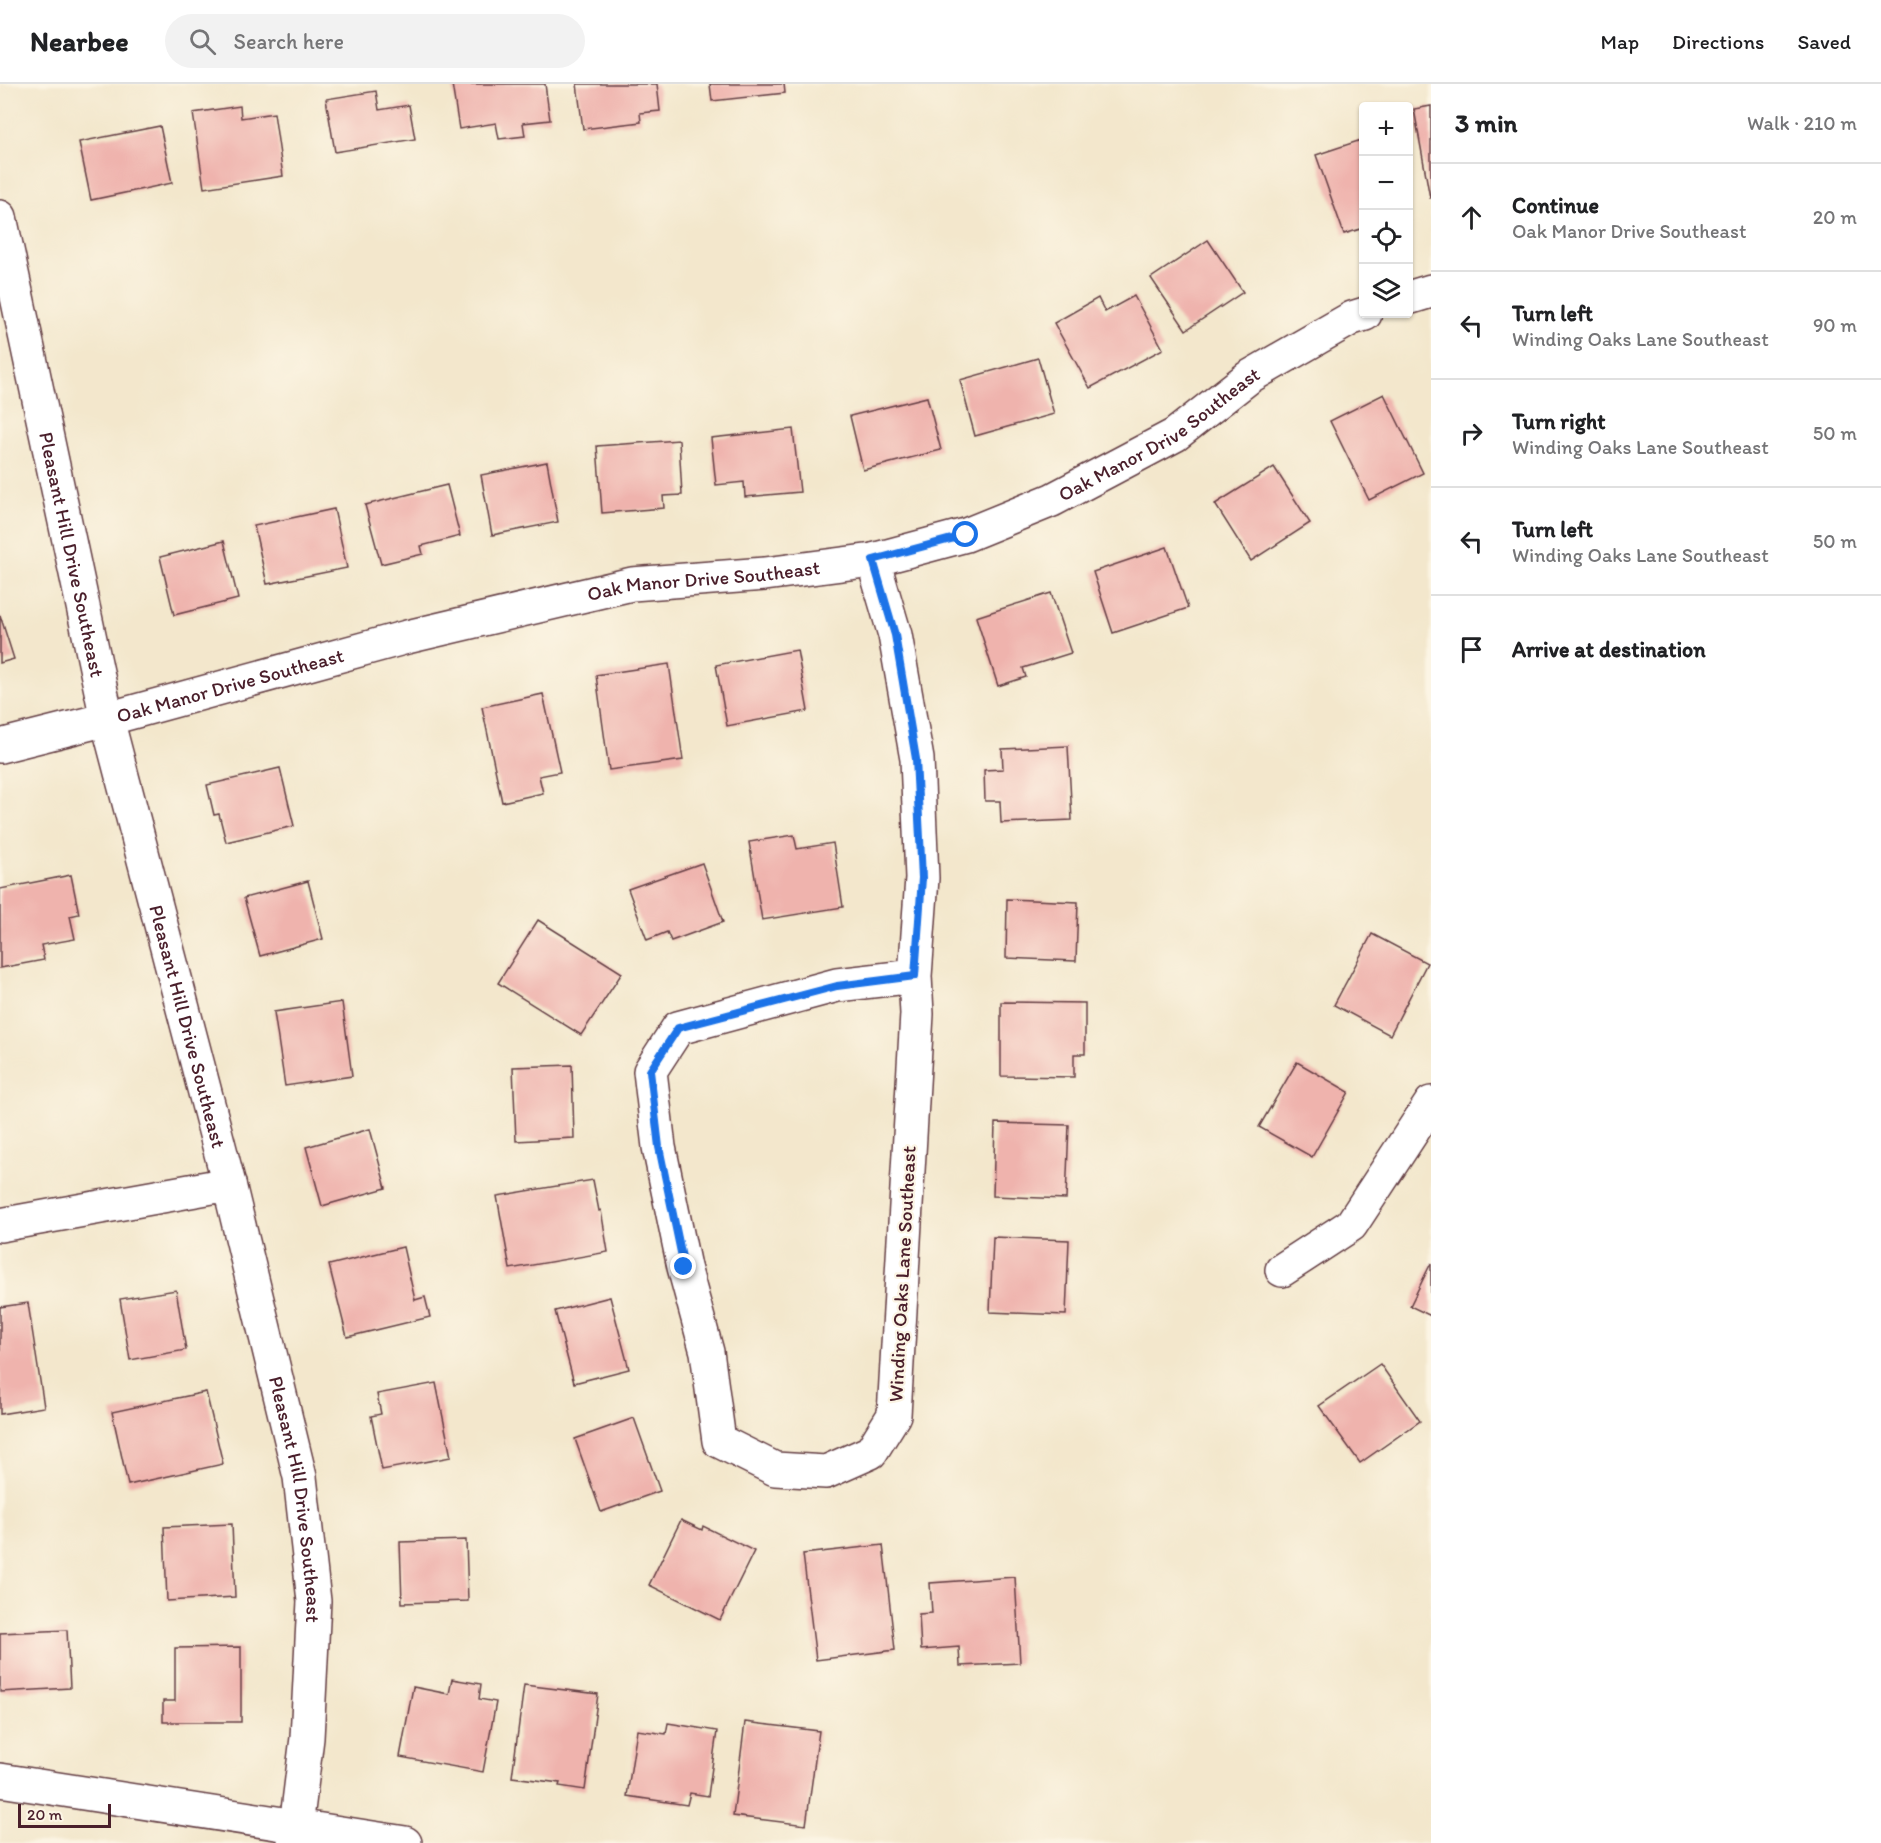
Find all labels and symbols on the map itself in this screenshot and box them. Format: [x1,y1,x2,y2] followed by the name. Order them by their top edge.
[1054,362,1264,507] street label: Oak Manor Drive Southeast
[34,429,110,679] street label: Pleasant Hill Drive Southeast
[952,521,978,547] route start
[585,555,821,606] street label: Oak Manor Drive Southeast
[114,643,346,728] street label: Oak Manor Drive Southeast
[144,902,231,1150] street label: Pleasant Hill Drive Southeast
[883,1145,921,1403] street label: Winding Oaks Lane Southeast
[670,1253,696,1279] route end
[264,1373,326,1623] street label: Pleasant Hill Drive Southeast
[18,1801,111,1828] scale bar

